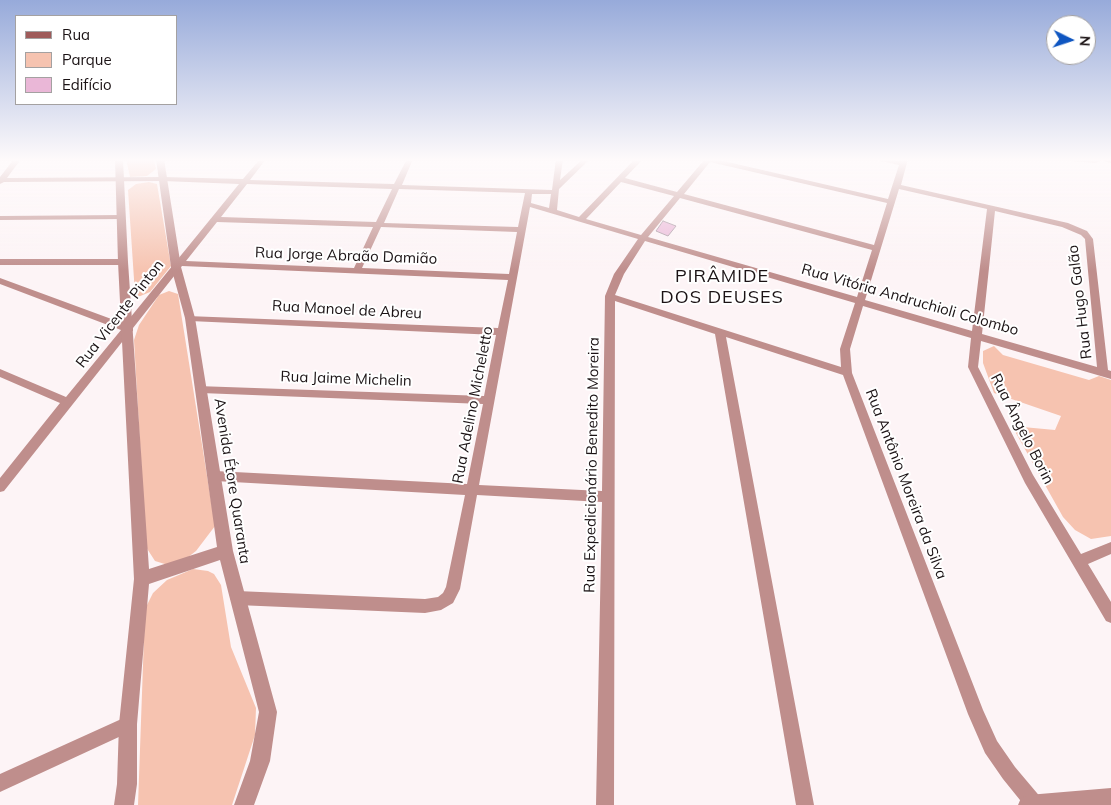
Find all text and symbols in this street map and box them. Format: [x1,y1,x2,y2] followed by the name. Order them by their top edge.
[15,15,178,105] legend
[1046,15,1096,65] north arrow
[62,25,90,44] text: Rua
[1076,35,1094,47] text: N
[62,50,112,69] text: Parque
[62,75,112,94] text: Edifício
[255,244,437,268] street label: Rua Jorge Abraão Damião
[1064,244,1096,360] street label: Rua Hugo Galão
[72,256,168,372] street label: Rua Vicente Pinton
[799,260,1021,340] street label: Rua Vitória Andruchioli Colombo
[659,266,785,308] district label: PIRÂMIDE DOS DEUSES
[272,297,422,323] street label: Rua Manoel de Abreu
[449,325,497,485] street label: Rua Adelino Micheletto
[581,337,603,593] street label: Rua Expedicionário Benedito Moreira
[280,368,412,390] street label: Rua Jaime Michelin
[986,371,1058,487] street label: Rua Ângelo Borin
[861,386,951,582] street label: Rua Antônio Moreira da Silva
[210,397,254,565] street label: Avenida Étore Quaranta

